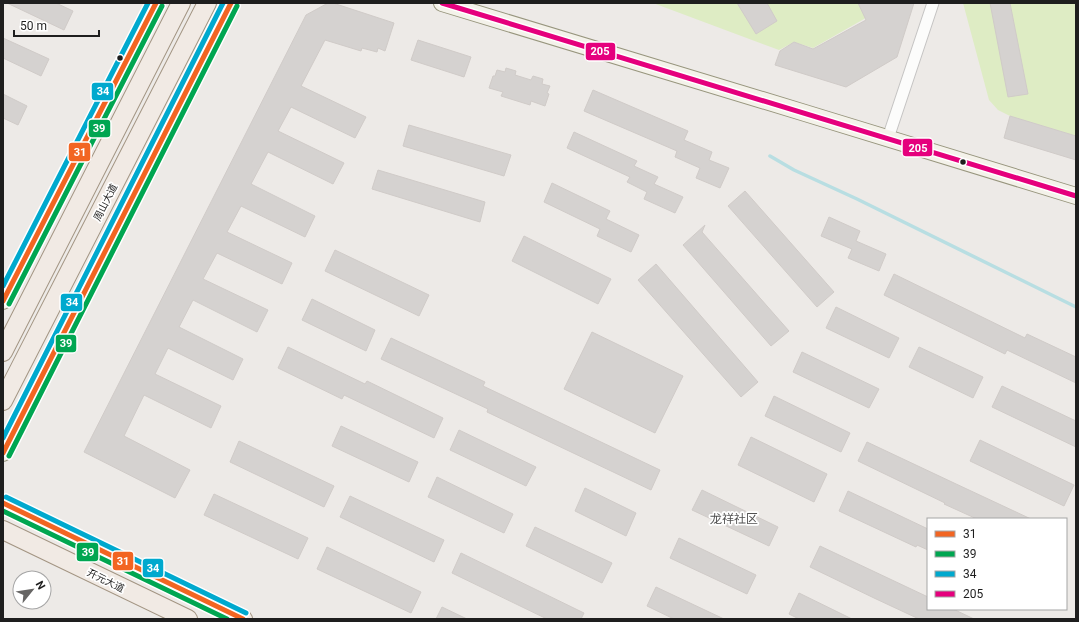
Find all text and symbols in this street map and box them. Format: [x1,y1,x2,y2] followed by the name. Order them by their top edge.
[14,12,99,38] scale bar
[20,19,47,33] text: 50 m
[585,42,616,61] line badge: 205
[591,45,609,58] text: 205
[115,53,125,63] unlabelled marker
[91,82,114,101] line badge: 34
[97,85,110,98] text: 34
[88,119,111,138] line badge: 39
[93,122,105,135] text: 39
[902,138,933,157] line badge: 205
[68,142,91,162] line badge: 31
[909,142,927,155] text: 205
[74,146,86,159] text: 31
[958,157,968,167] unlabelled marker
[91,182,119,223] street label: 周山大道
[60,293,83,312] line badge: 34
[66,296,79,309] text: 34
[55,334,77,353] line badge: 39
[60,337,72,350] text: 39
[710,512,758,526] district label: 龙祥社区
[927,518,1067,610] legend
[963,527,977,541] text: 31
[76,542,99,562] line badge: 39
[82,546,94,559] text: 39
[963,547,977,561] text: 39
[112,551,134,571] line badge: 31
[117,555,129,568] text: 31
[142,558,164,578] line badge: 34
[147,562,160,575] text: 34
[85,567,126,594] street label: 开元大道
[963,567,977,581] text: 34
[12,570,52,610] north arrow
[33,579,48,592] text: N
[963,587,983,601] text: 205

